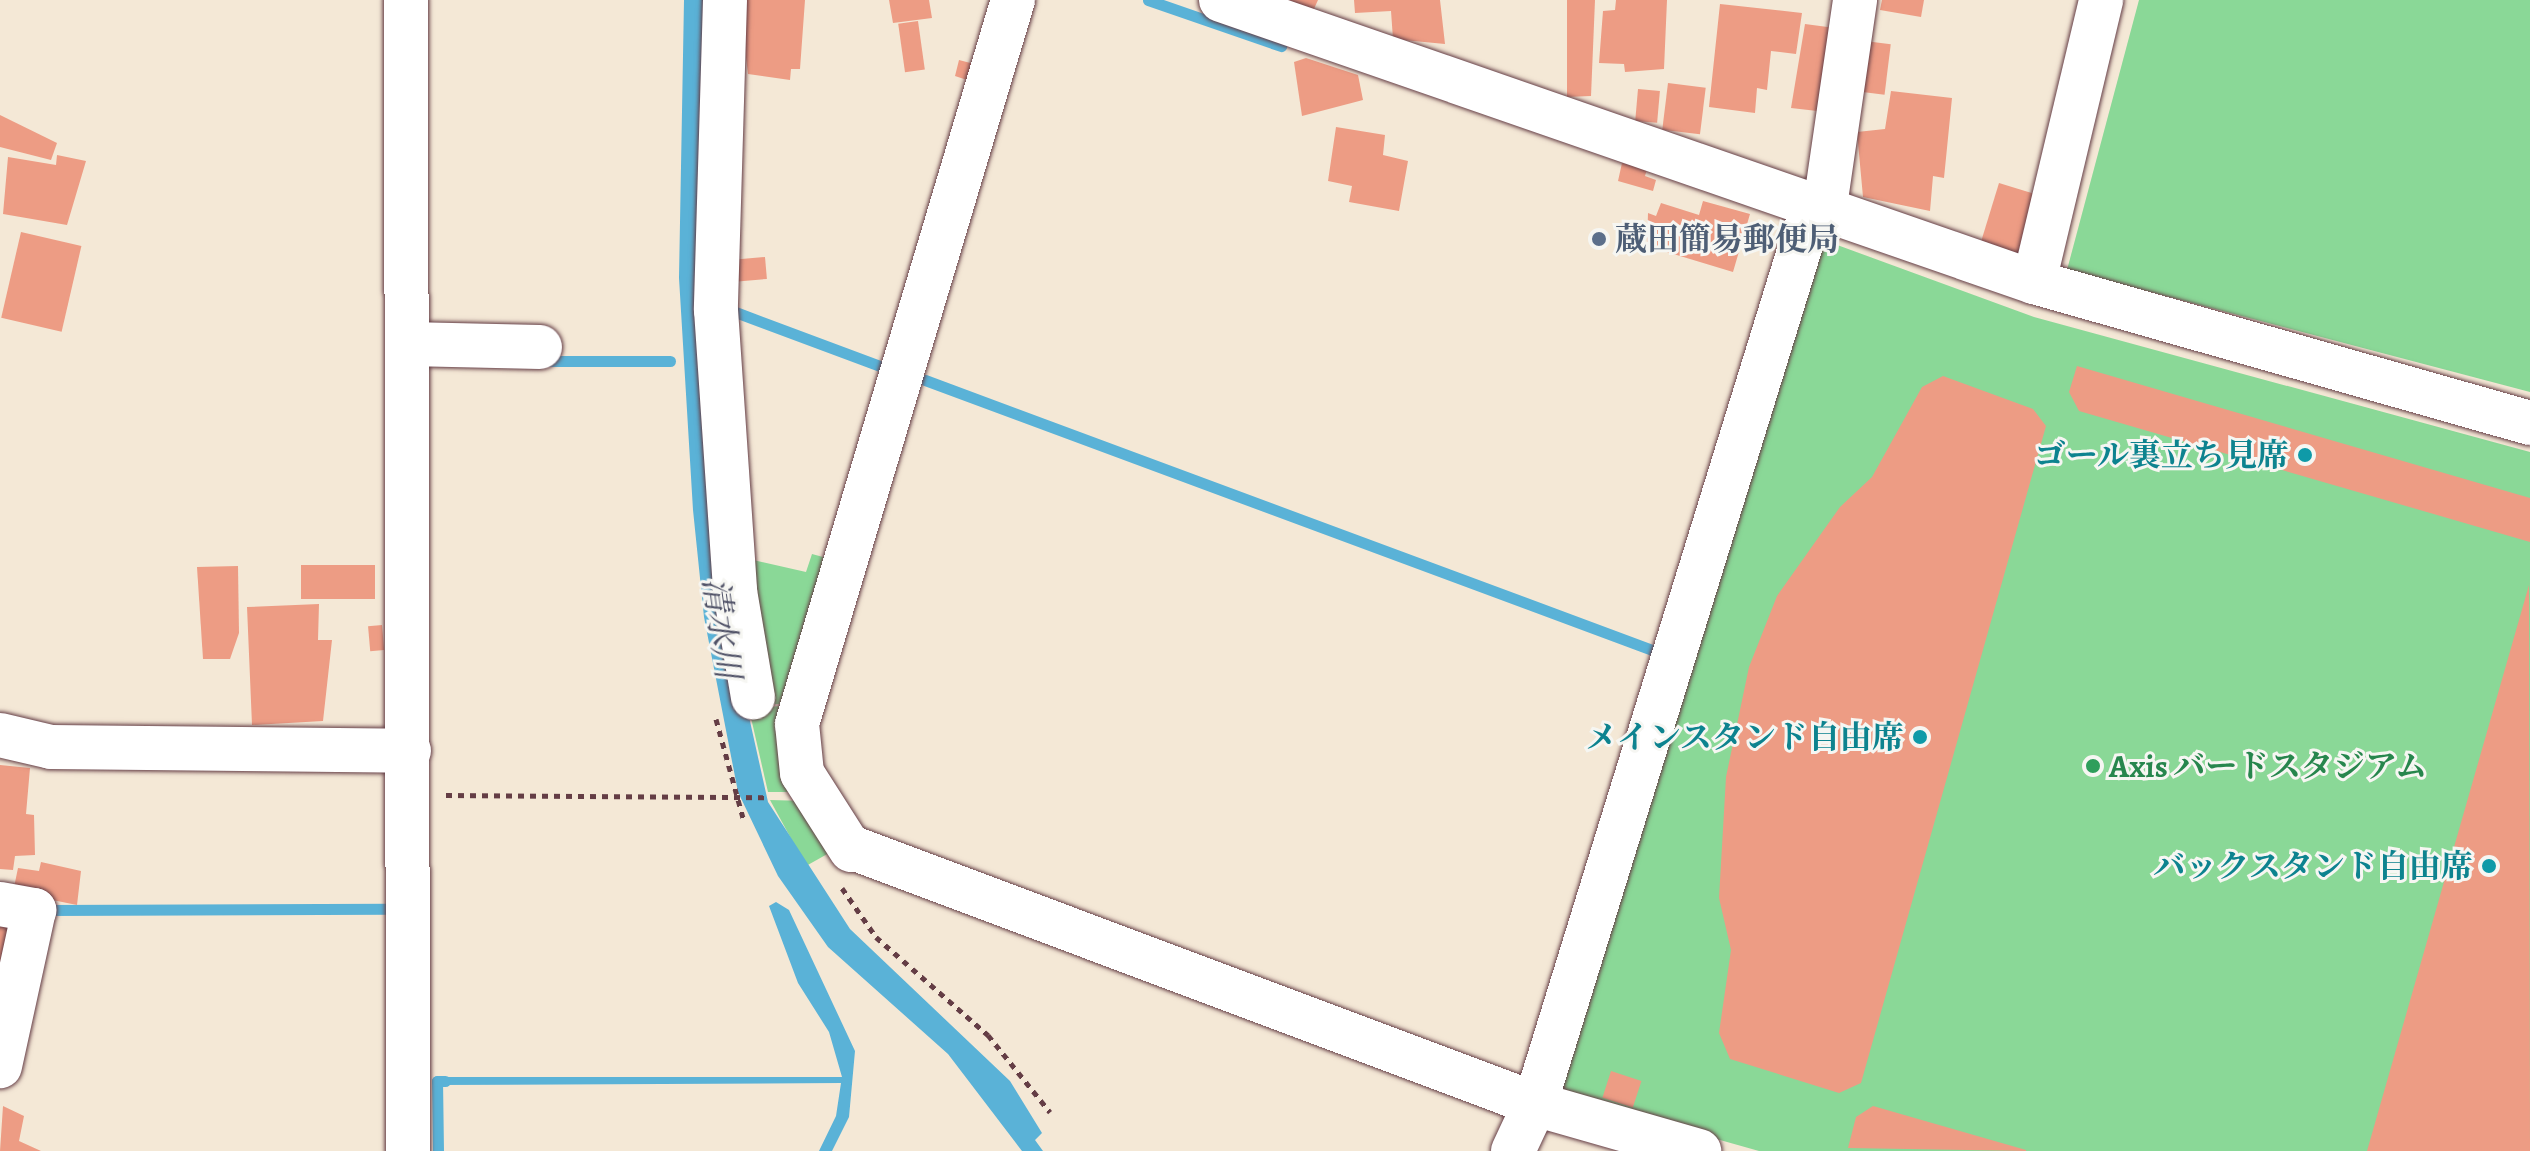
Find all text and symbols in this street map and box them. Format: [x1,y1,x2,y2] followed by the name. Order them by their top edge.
[1615,220,1839,258] place label: 蔵田簡易郵便局
[1590,230,1608,248] marker: 蔵田簡易郵便局
[2033,436,2289,474] place label: ゴール裏立ち見席
[2296,446,2314,464] marker: ゴール裏立ち見席
[695,575,749,681] water label: 清水川
[1584,718,1904,756] place label: メインスタンド自由席
[1911,728,1929,746] marker: メインスタンド自由席
[2109,747,2429,785] place label: Axis バードスタジアム
[2084,757,2102,775] marker: Axis バードスタジアム
[2153,847,2473,885] place label: バックスタンド自由席
[2480,857,2498,875] marker: バックスタンド自由席

